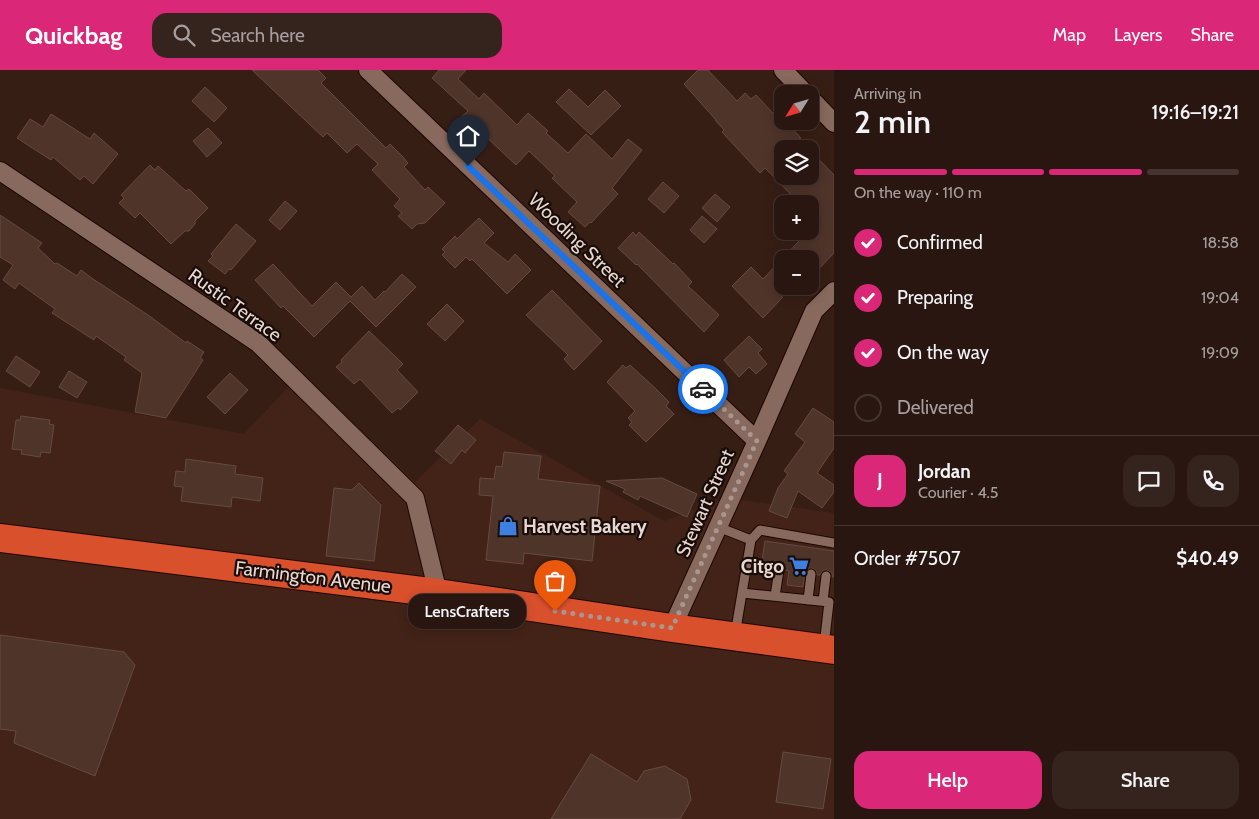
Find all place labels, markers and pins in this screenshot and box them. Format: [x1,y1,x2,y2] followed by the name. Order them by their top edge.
[447,115,489,166] pin
[497,515,519,537] shop icon: Harvest Bakery
[523,515,648,538] place label: Harvest Bakery
[741,555,784,578] place label: Citgo
[788,555,810,577] supermarket icon: Citgo
[534,560,576,611] pin
[408,594,525,628] callout: LensCrafters

